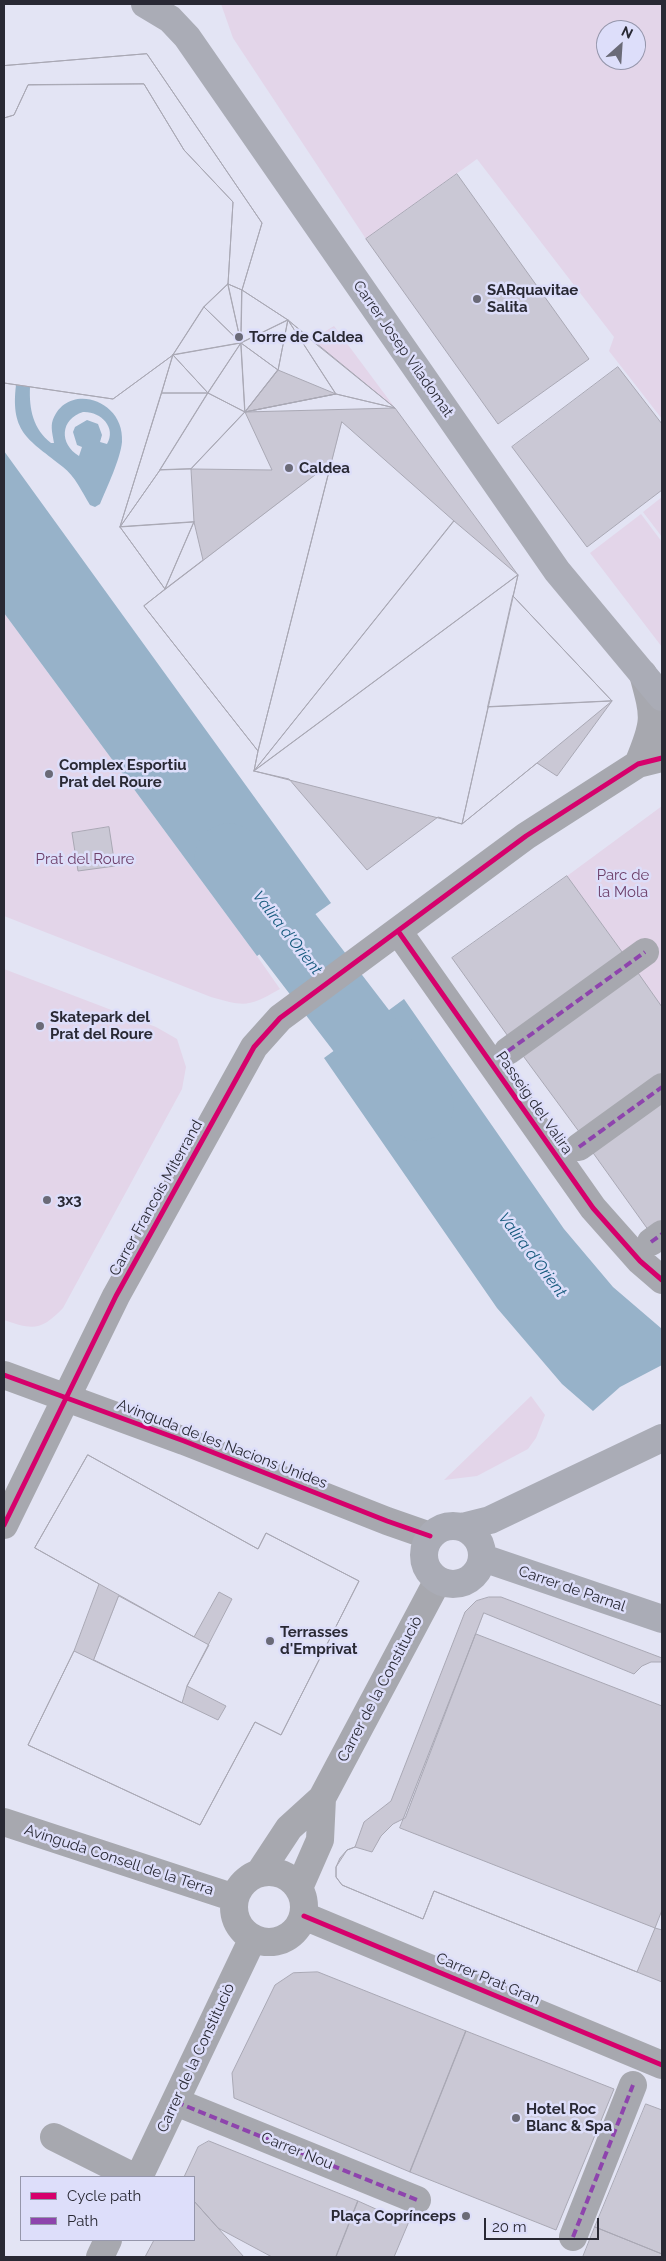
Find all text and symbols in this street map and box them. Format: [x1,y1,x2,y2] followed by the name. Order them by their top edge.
[596,20,646,70] north arrow
[619,23,635,42] text: N
[349,277,457,421] street label: Carrer Josep Viladomat
[487,281,578,316] place label: SARquavitae Salita
[471,293,483,305] marker: SARquavitae Salita
[249,328,363,346] place label: Torre de Caldea
[233,331,245,343] marker: Torre de Caldea
[299,459,350,477] place label: Caldea
[283,462,295,474] marker: Caldea
[59,756,186,791] place label: Complex Esportiu Prat del Roure
[43,768,55,780] marker: Complex Esportiu Prat del Roure
[36,850,134,868] park label: Prat del Roure
[597,866,649,901] park label: Parc de la Mola
[248,887,326,979] water label: Valira d'Orient
[50,1008,153,1043] place label: Skatepark del Prat del Roure
[34,1020,46,1032] marker: Skatepark del Prat del Roure
[492,1048,576,1158] street label: Passeig del Valira
[106,1117,206,1279] street label: Carrer Francois Miterrand
[57,1191,82,1209] place label: 3x3
[41,1194,53,1206] marker: 3x3
[494,1209,570,1301] water label: Valira d'Orient
[114,1396,330,1492] street label: Avinguda de les Nacions Unides
[516,1562,628,1616] street label: Carrer de Parnal
[334,1613,426,1765] street label: Carrer de la Constituciò
[280,1623,358,1658] place label: Terrasses d'Emprivat
[264,1635,276,1647] marker: Terrasses d'Emprivat
[22,1821,216,1899] street label: Avinguda Consell de la Terra
[433,1949,543,2009] street label: Carrer Prat Gran
[153,1981,239,2135] street label: Carrer de la Constituciò
[526,2100,612,2135] place label: Hotel Roc Blanc & Spa
[510,2112,522,2124] marker: Hotel Roc Blanc & Spa
[258,2128,336,2174] street label: Carrer Nou
[20,2176,195,2241] legend
[67,2187,141,2205] text: Cycle path
[331,2207,456,2225] place label: Plaça Coprínceps
[486,2208,601,2240] scale bar
[460,2210,472,2222] marker: Plaça Coprínceps
[67,2212,98,2230] text: Path
[492,2218,527,2236] text: 20 m

